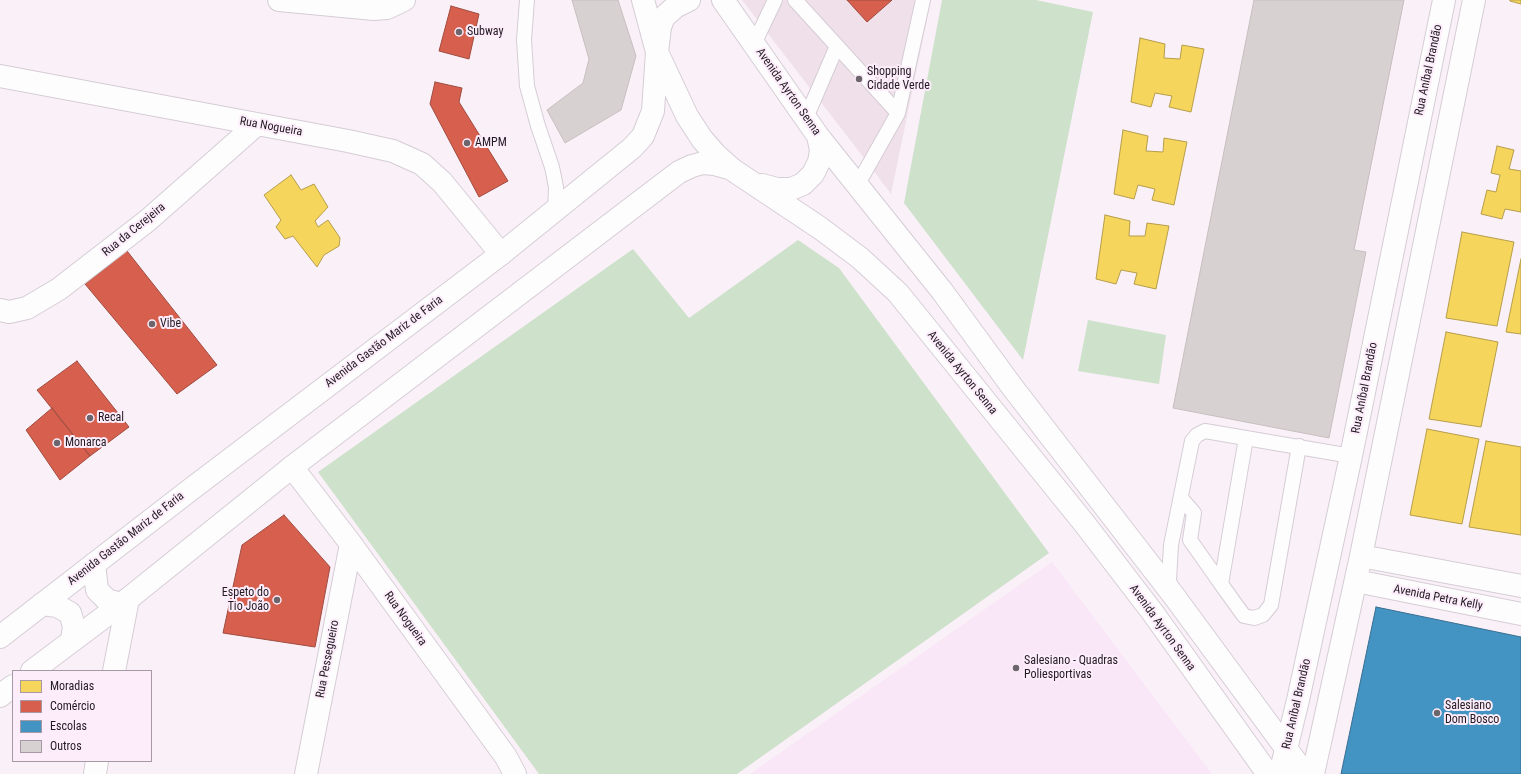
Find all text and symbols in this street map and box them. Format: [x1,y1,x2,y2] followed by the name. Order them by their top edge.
[1412,23,1446,117] street label: Rua Aníbal Brandão
[467,25,503,39] place label: Subway
[454,27,464,37] marker: Subway
[753,46,823,138] street label: Avenida Ayrton Senna
[867,65,930,93] place label: Shopping Cidade Verde
[854,74,864,84] marker: Shopping Cidade Verde
[239,114,303,140] street label: Rua Nogueira
[475,136,507,150] place label: AMPM
[462,138,472,148] marker: AMPM
[100,200,168,260] street label: Rua da Cerejeira
[322,293,446,391] street label: Avenida Gastão Mariz de Faria
[160,317,181,331] place label: Vibe
[147,319,157,329] marker: Vibe
[924,328,1000,418] street label: Avenida Ayrton Senna
[1349,341,1381,435] street label: Rua Aníbal Brandão
[98,411,124,425] place label: Recal
[85,413,95,423] marker: Recal
[65,436,106,450] place label: Monarca
[52,438,62,448] marker: Monarca
[65,489,187,589] street label: Avenida Gastão Mariz de Faria
[1126,582,1198,674] street label: Avenida Ayrton Senna
[1392,582,1484,614] street label: Avenida Petra Kelly
[222,586,269,614] place label: Espeto do Tio João
[381,589,429,649] street label: Rua Nogueira
[272,595,282,605] marker: Espeto do Tio João
[313,619,343,699] street label: Rua Pessegueiro
[1024,654,1118,682] place label: Salesiano - Quadras Poliesportivas
[1280,657,1314,751] street label: Rua Aníbal Brandão
[1011,663,1021,673] marker: Salesiano - Quadras Poliesportivas
[12,670,152,762] legend
[50,679,94,693] text: Moradias
[50,699,95,713] text: Comércio
[1445,699,1499,727] place label: Salesiano Dom Bosco
[1432,708,1442,718] marker: Salesiano Dom Bosco
[50,719,87,733] text: Escolas
[50,739,82,753] text: Outros

